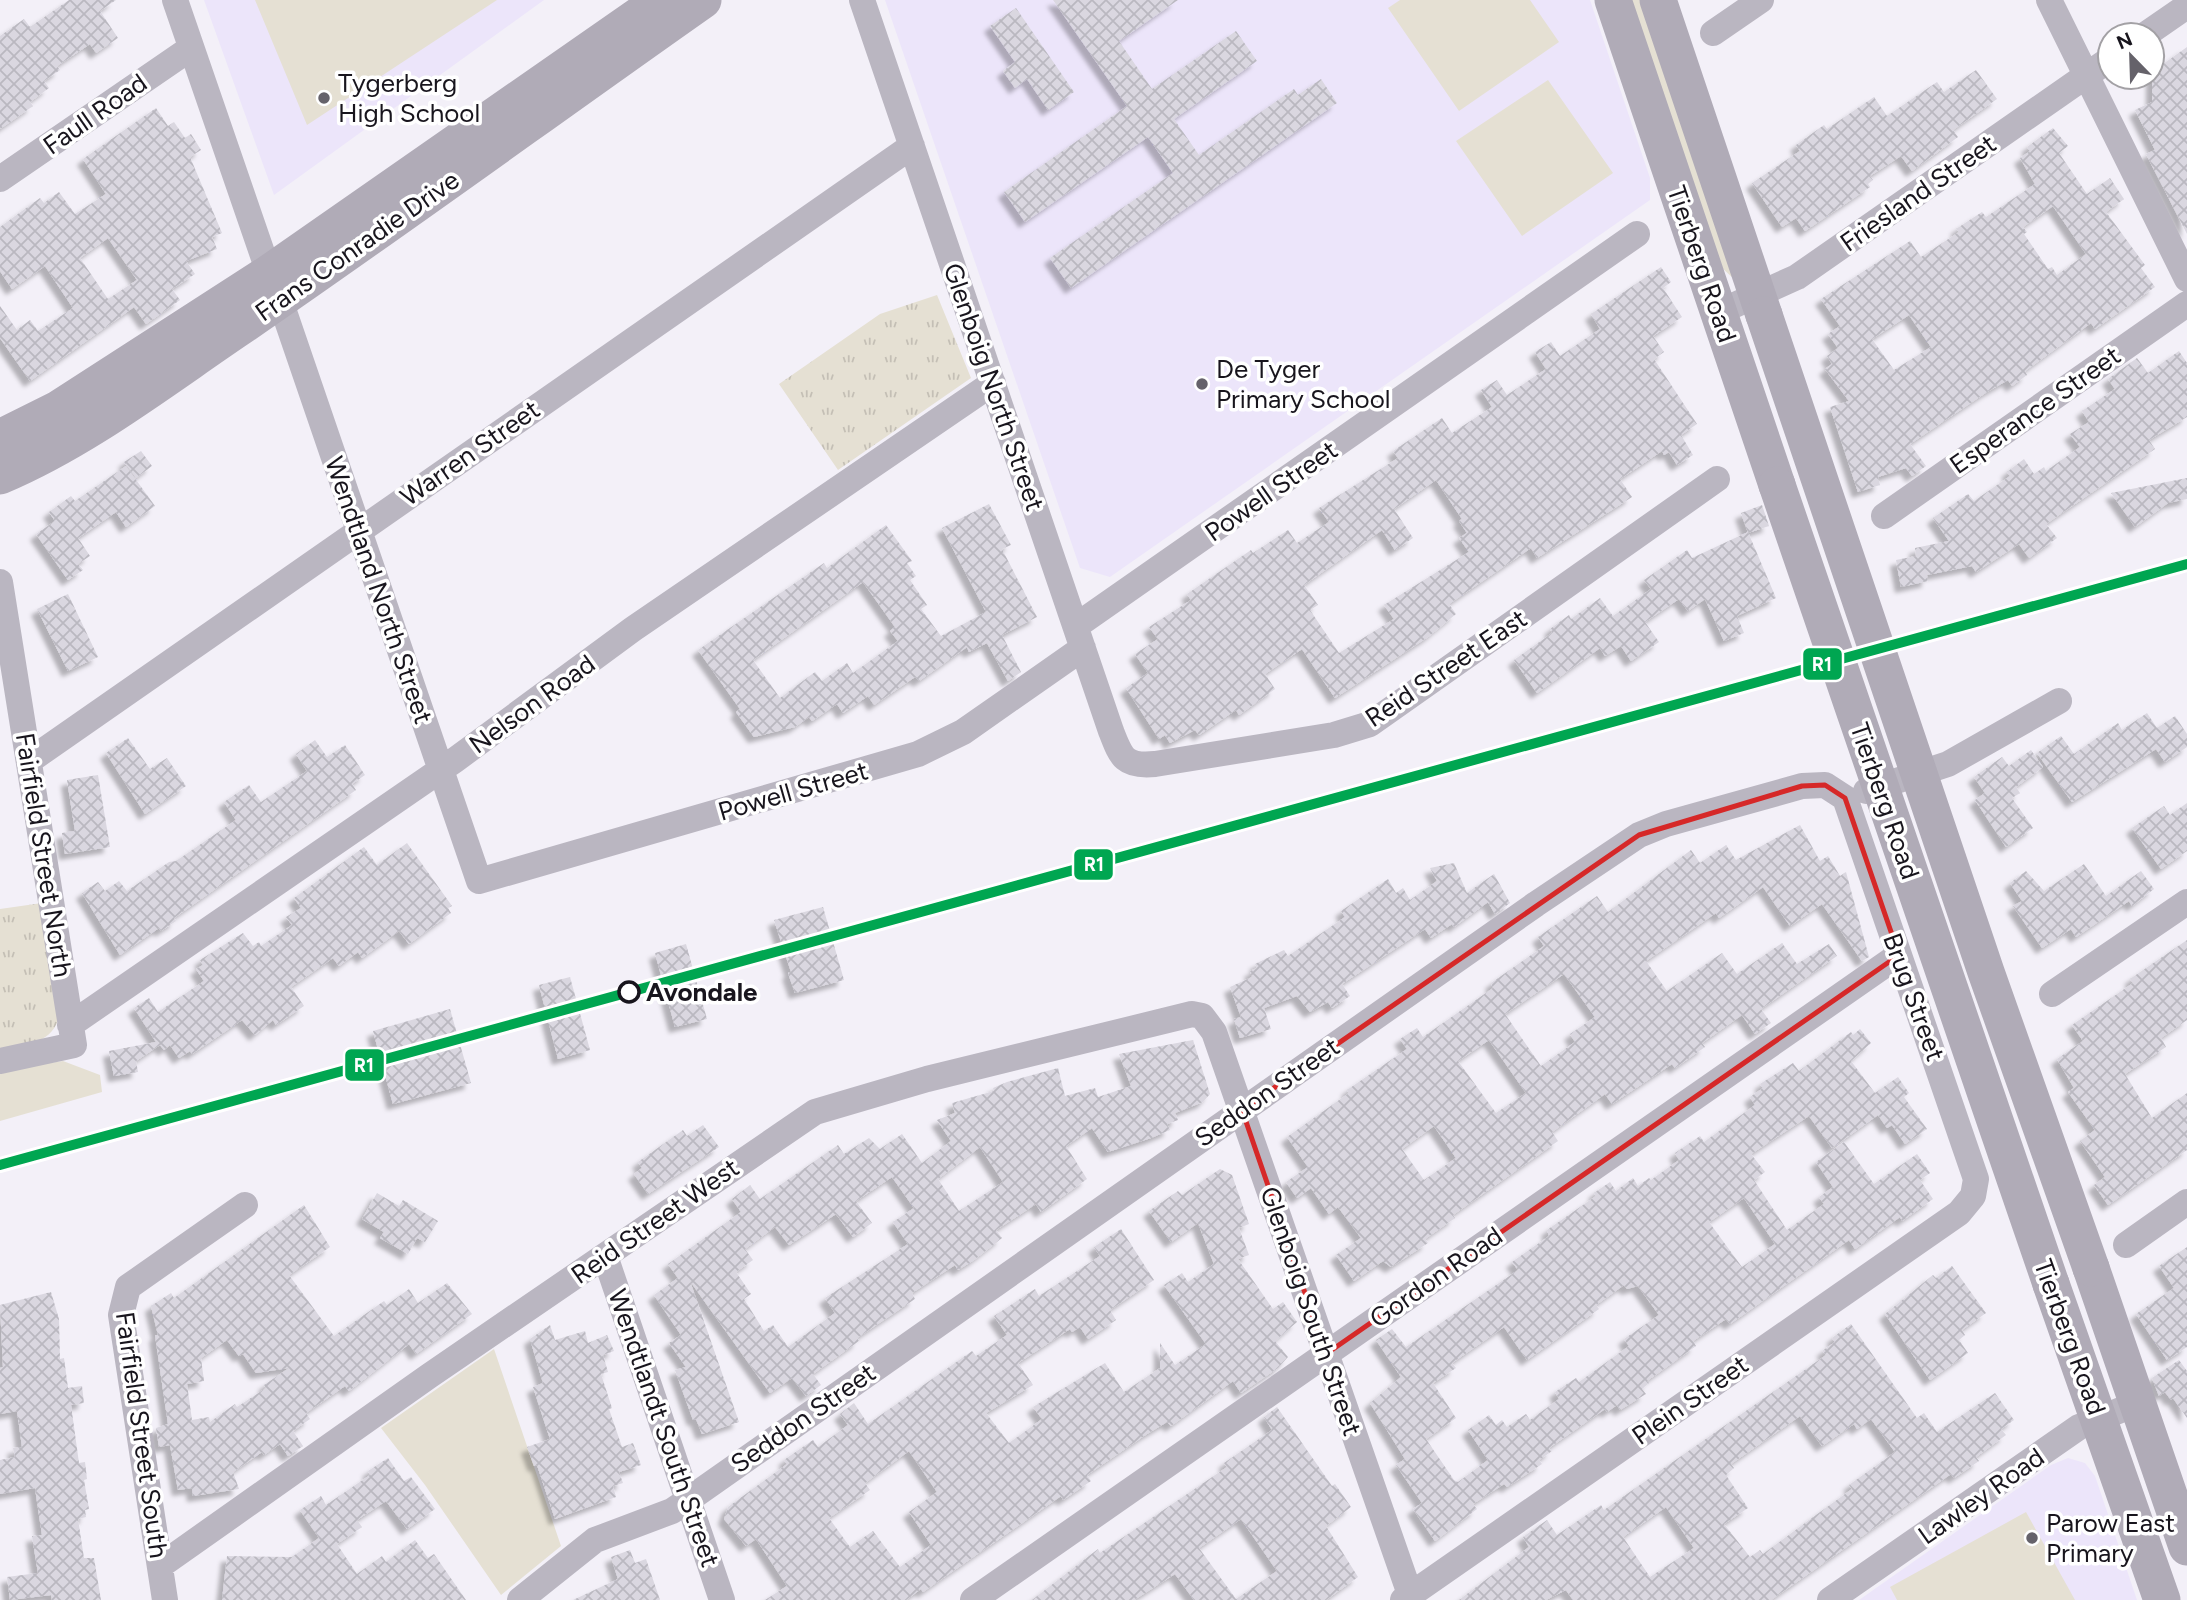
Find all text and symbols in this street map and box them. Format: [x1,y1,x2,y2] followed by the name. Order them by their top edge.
[2096,21,2166,91] north arrow
[2113,27,2136,54] text: N
[37,67,153,161] street label: Faull Road
[338,67,480,129] place label: Tygerberg High School
[316,90,332,106] marker: Tygerberg High School
[1834,127,2002,259] street label: Friesland Street
[249,164,465,328] street label: Frans Conradie Drive
[1660,182,1744,346] street label: Tierberg Road
[937,259,1051,515] street label: Glenboig North Street
[1943,339,2127,481] street label: Esperance Street
[1216,353,1390,415] place label: De Tyger Primary School
[1194,376,1210,392] marker: De Tyger Primary School
[394,393,546,513] street label: Warren Street
[1199,433,1344,548] street label: Powell Street
[318,452,440,728] street label: Wendtland North Street
[1359,602,1533,734] street label: Reid Street East
[1802,647,1843,681] line badge: R1
[463,648,601,760] street label: Nelson Road
[1812,653,1832,676] text: R1
[1843,719,1927,883] street label: Tierberg Road
[9,731,79,979] street label: Fairfield Street North
[714,754,872,828] street label: Powell Street
[1073,848,1114,881] line badge: R1
[1084,853,1104,876] text: R1
[1876,929,1952,1065] street label: Brug Street
[646,976,758,1008] place label: Avondale
[618,981,640,1003] marker: Avondale
[1188,1030,1346,1154] street label: Seddon Street
[344,1048,385,1082] line badge: R1
[354,1054,374,1077] text: R1
[565,1151,745,1291] street label: Reid Street West
[1253,1182,1369,1440] street label: Glenboig South Street
[1363,1220,1509,1334] street label: Gordon Road
[2027,1255,2113,1419] street label: Tierberg Road
[601,1285,727,1571] street label: Wendtlandt South Street
[109,1310,175,1560] street label: Fairfield Street South
[1626,1348,1755,1452] street label: Plein Street
[724,1356,882,1480] street label: Seddon Street
[1912,1441,2050,1551] street label: Lawley Road
[2046,1507,2175,1569] place label: Parow East Primary
[2024,1530,2040,1546] marker: Parow East Primary

